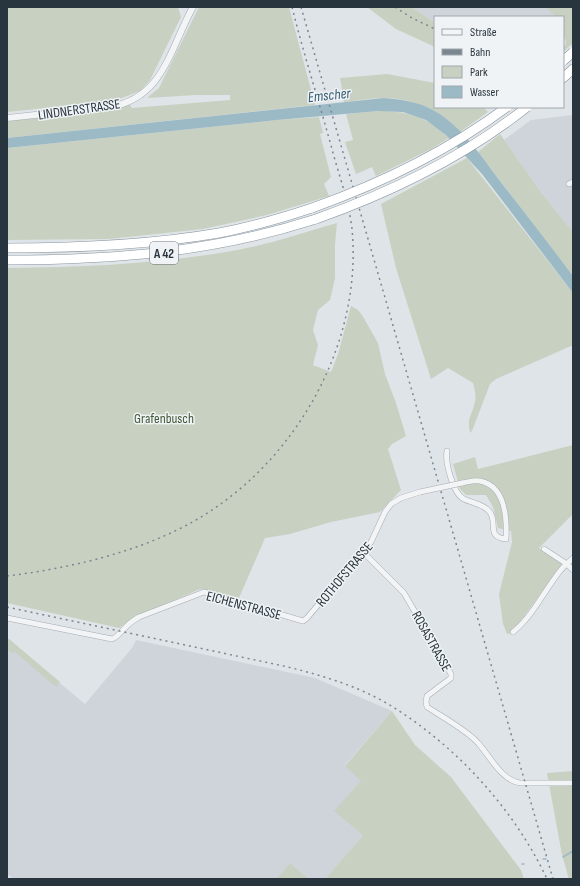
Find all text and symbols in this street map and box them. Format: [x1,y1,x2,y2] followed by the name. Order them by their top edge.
[434,16,564,108] legend
[470,25,497,40] text: Straße
[470,45,490,60] text: Bahn
[470,65,488,80] text: Park
[307,84,352,107] water label: Emscher
[470,85,499,100] text: Wasser
[37,95,122,124] street label: LINDNERSTRASSE
[150,242,178,264] road number: A 42
[134,410,194,427] park label: Grafenbusch
[312,538,377,610] street label: ROTHOFSTRASSE
[205,587,283,624] street label: EICHENSTRASSE
[408,608,455,675] street label: ROSASTRASSE

